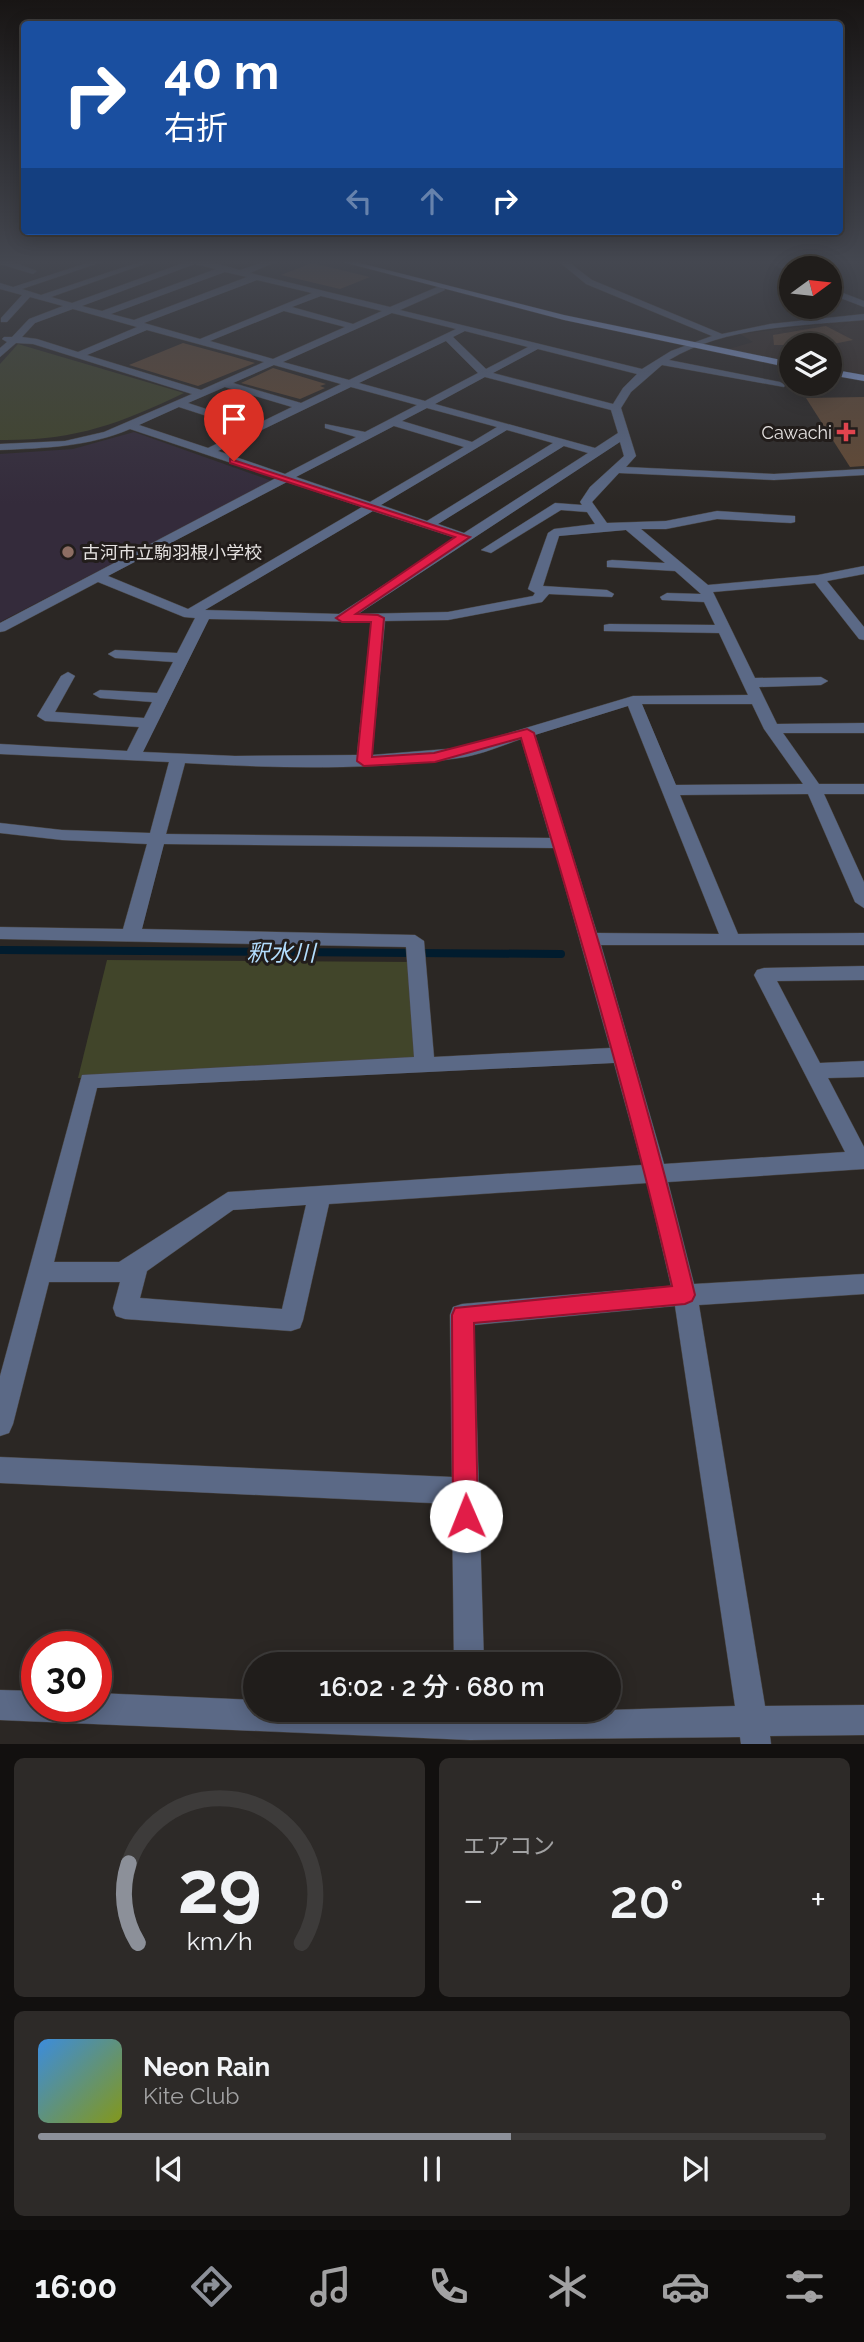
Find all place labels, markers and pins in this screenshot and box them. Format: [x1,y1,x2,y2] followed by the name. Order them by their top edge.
[204,389,264,461] pin
[762,422,832,443] place label: Cawachi
[838,424,854,440] marker: Cawachi
[82,542,262,563] place label: 古河市立駒羽根小学校
[60,544,76,560] marker: 古河市立駒羽根小学校

